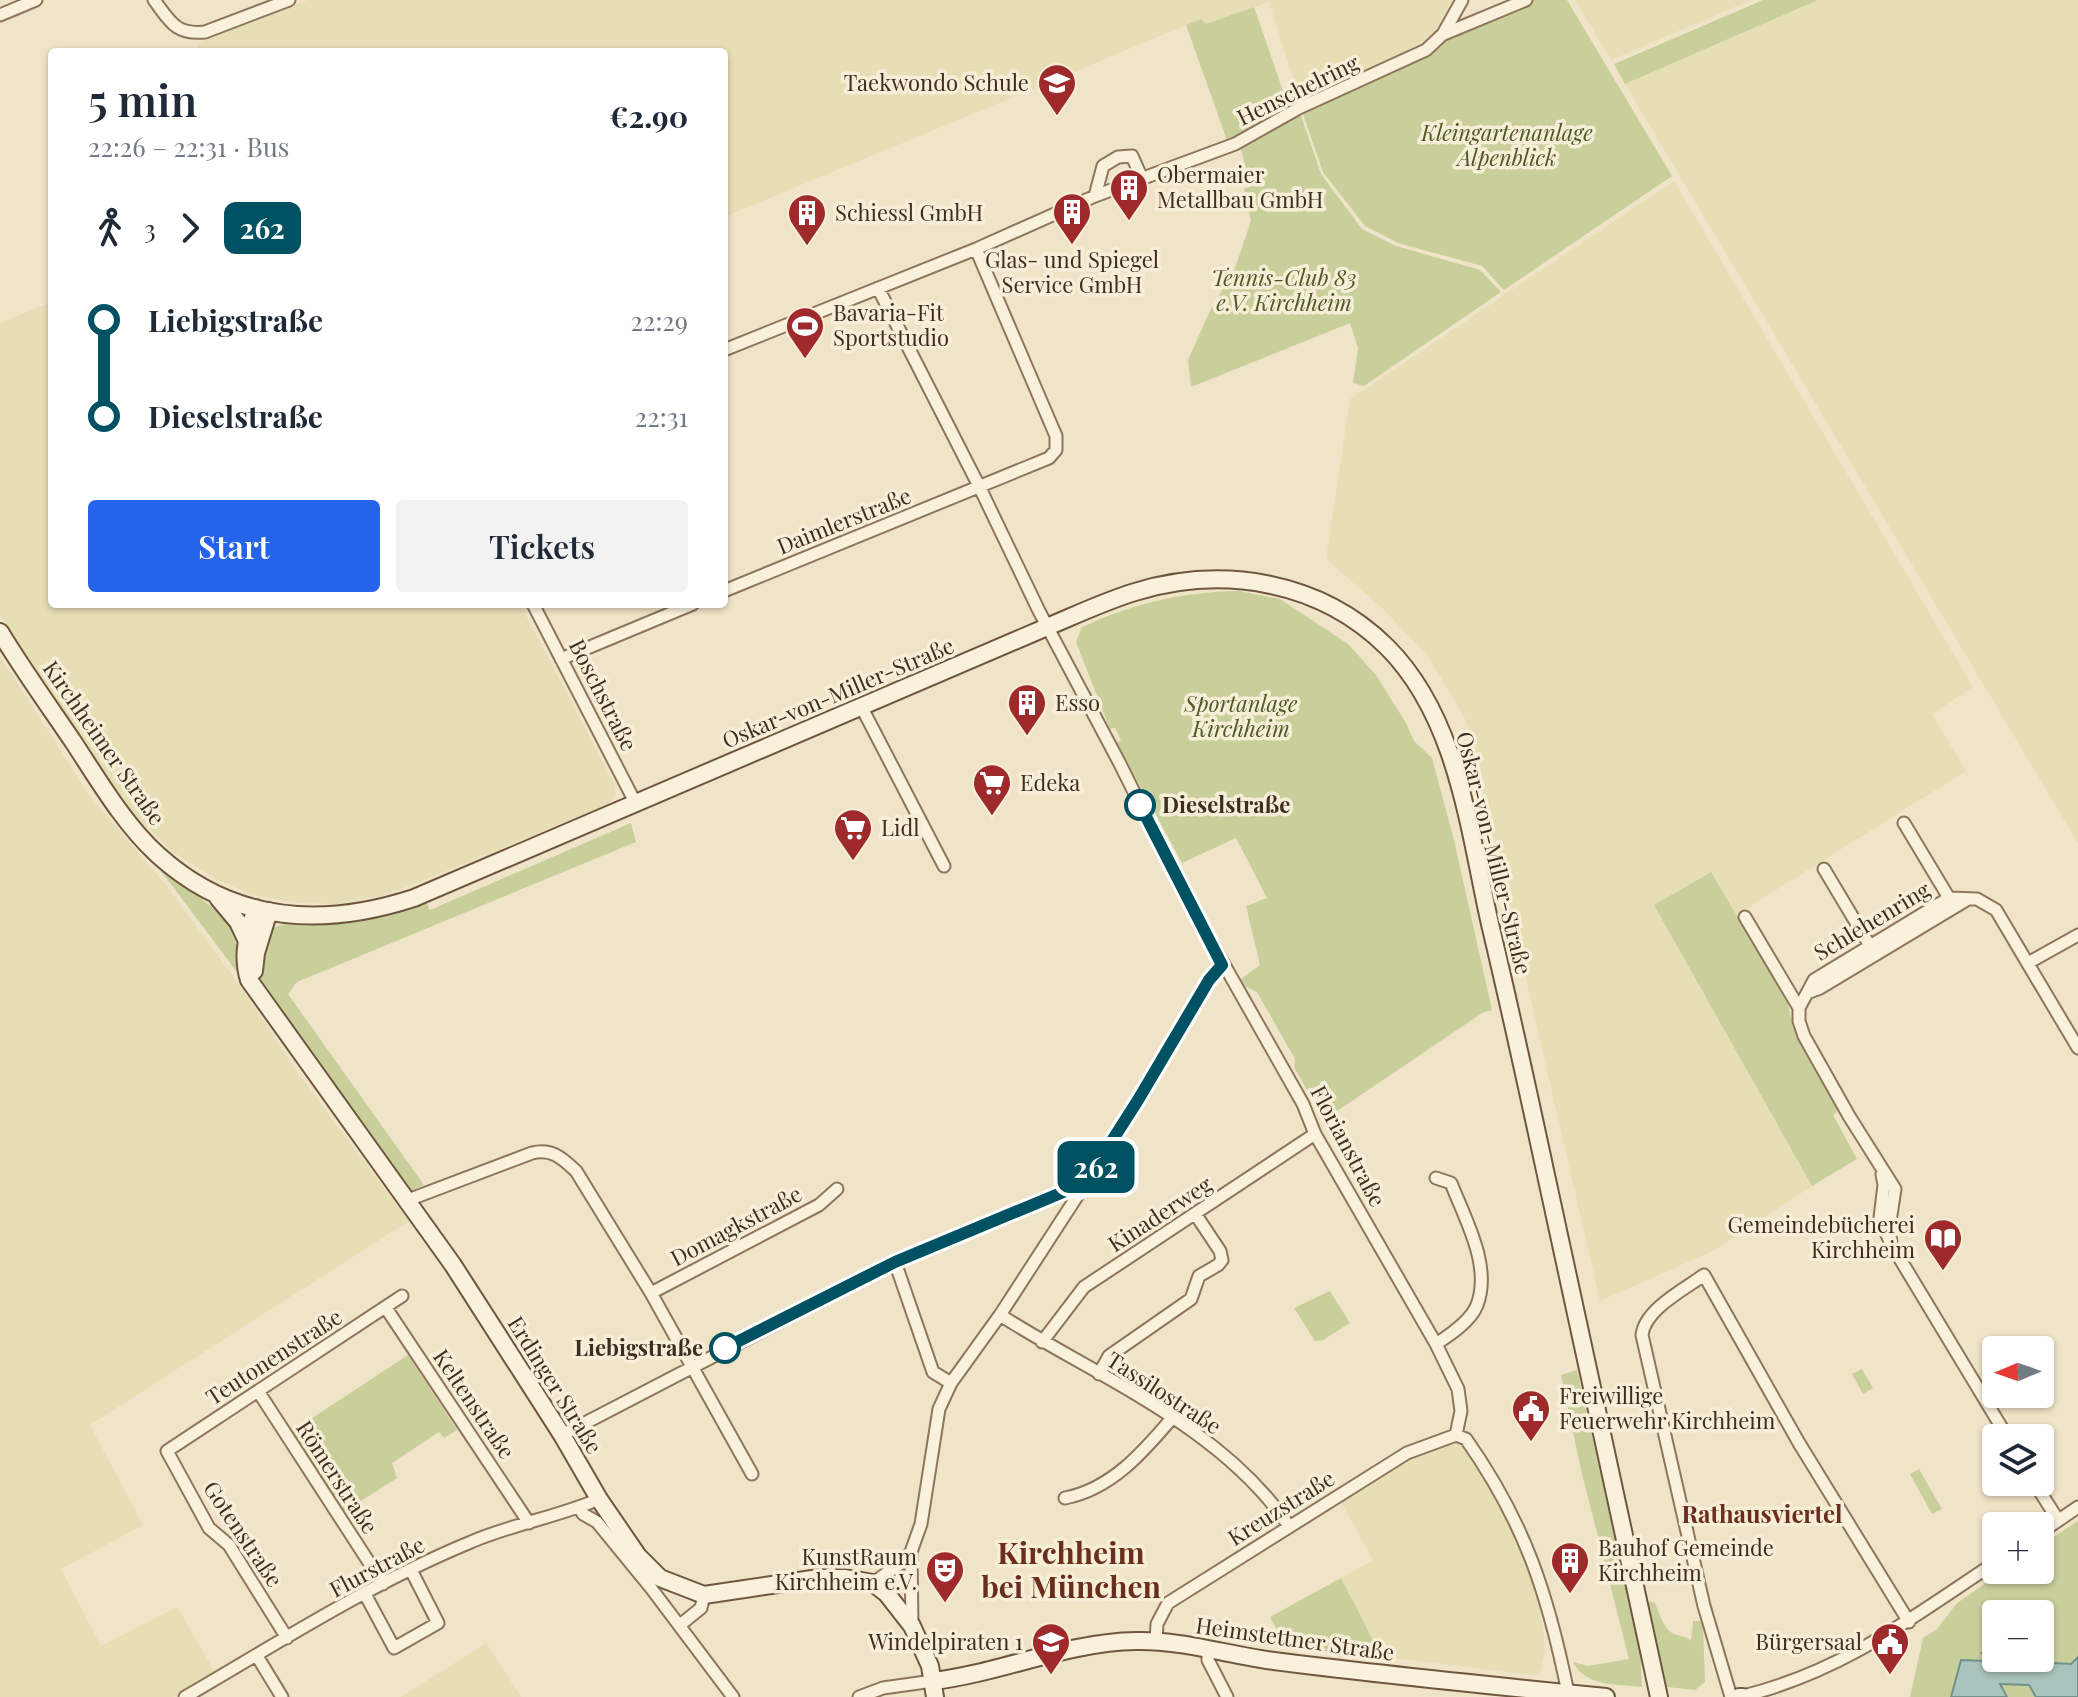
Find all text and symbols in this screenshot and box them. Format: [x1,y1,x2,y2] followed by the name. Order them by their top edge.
[1232,46,1364,132] street label: Henschelring
[1036,62,1078,117] school or university icon: Taekwondo Schule
[844,67,1029,97] place label: Taekwondo Schule
[88,69,197,128] text: 5 min
[609,96,688,136] text: €2.90
[1420,117,1593,172] park label: Kleingartenanlage Alpenblick
[88,129,289,164] text: 22:26 – 22:31 · Bus
[1157,159,1323,214] place label: Obermaier Metallbau GmbH
[1108,167,1150,222] building icon: Obermaier Metallbau GmbH
[1051,191,1093,246] building icon: Glas- und Spiegel Service GmbH
[786,192,828,247] building icon: Schiessl GmbH
[835,197,983,227] place label: Schiessl GmbH
[88,206,132,250] icon: walk
[168,206,212,250] icon: forward
[240,209,285,246] text: 262
[144,211,156,246] text: 3
[985,244,1159,299] place label: Glas- und Spiegel Service GmbH
[1211,262,1357,317] park label: Tennis-Club 83 e.V. Kirchheim
[833,297,949,352] place label: Bavaria-Fit Sportstudio
[148,300,323,340] text: Liebigstraße
[630,303,688,338] text: 22:29
[784,305,826,360] sports icon: Bavaria-Fit Sportstudio
[148,396,323,436] text: Dieselstraße
[635,399,688,434] text: 22:31
[772,480,915,561] street label: Daimlerstraße
[88,500,380,592] button: Start
[396,500,688,592] button: Tickets
[717,630,958,755] street label: Oskar-von-Miller-Straße
[563,634,645,756] street label: Boschstraße
[37,654,173,831] street label: Kirchheimer Straße
[1006,682,1048,737] building icon: Esso
[1055,687,1100,717] place label: Esso
[1184,688,1298,743] park label: Sportanlage Kirchheim
[1450,728,1540,977] street label: Oskar-von-Miller-Straße
[971,762,1013,817] supermarket icon: Edeka
[1020,767,1080,797] place label: Edeka
[1162,789,1290,819] place label: Dieselstraße
[1125,790,1155,820] marker: Dieselstraße
[832,807,874,862] supermarket icon: Lidl
[881,812,919,842] place label: Lidl
[1808,873,1936,967] street label: Schlehenring
[1304,1080,1393,1211] street label: Florianstraße
[1050,1141,1142,1193] line badge: 262
[1074,1148,1119,1185] text: 262
[1102,1168,1217,1258] street label: Kinaderweg
[665,1178,806,1272] street label: Domagkstraße
[1727,1209,1915,1264] place label: Gemeindebücherei Kirchheim
[1922,1217,1964,1272] library icon: Gemeindebücherei Kirchheim
[200,1301,347,1411] street label: Teutonenstraße
[502,1310,610,1459] street label: Erdinger Straße
[575,1332,703,1362] place label: Liebigstraße
[710,1333,740,1363] marker: Liebigstraße
[1982,1336,2054,1408] north arrow
[1982,1336,2054,1672] map controls
[427,1343,523,1464] street label: Keltenstraße
[1101,1344,1228,1440] street label: Tassilostraße
[1559,1380,1776,1435] place label: Freiwillige Feuerwehr Kirchheim
[1510,1388,1552,1443] public building icon: Freiwillige Feuerwehr Kirchheim
[290,1414,386,1539] street label: Römerstraße
[1982,1424,2054,1496] button: layers
[1221,1463,1340,1552] street label: Kreuzstraße
[197,1475,290,1592] street label: Gotenstraße
[1682,1497,1843,1529] district label: Rathausviertel
[1982,1512,2054,1584] button: +
[324,1529,429,1604] street label: Flurstraße
[981,1532,1161,1606] district label: Kirchheim bei München
[1598,1532,1774,1587] place label: Bauhof Gemeinde Kirchheim
[1549,1540,1591,1595] building icon: Bauhof Gemeinde Kirchheim
[775,1541,917,1596] place label: KunstRaum Kirchheim e.V.
[924,1549,966,1604] theatre icon: KunstRaum Kirchheim e.V.
[1982,1600,2054,1672] button: −
[1194,1609,1396,1667] street label: Heimstettner Straße
[1030,1621,1072,1676] school or university icon: Windelpiraten 1
[1869,1621,1911,1676] public building icon: Bürgersaal
[867,1626,1023,1656] place label: Windelpiraten 1
[1755,1626,1862,1656] place label: Bürgersaal

